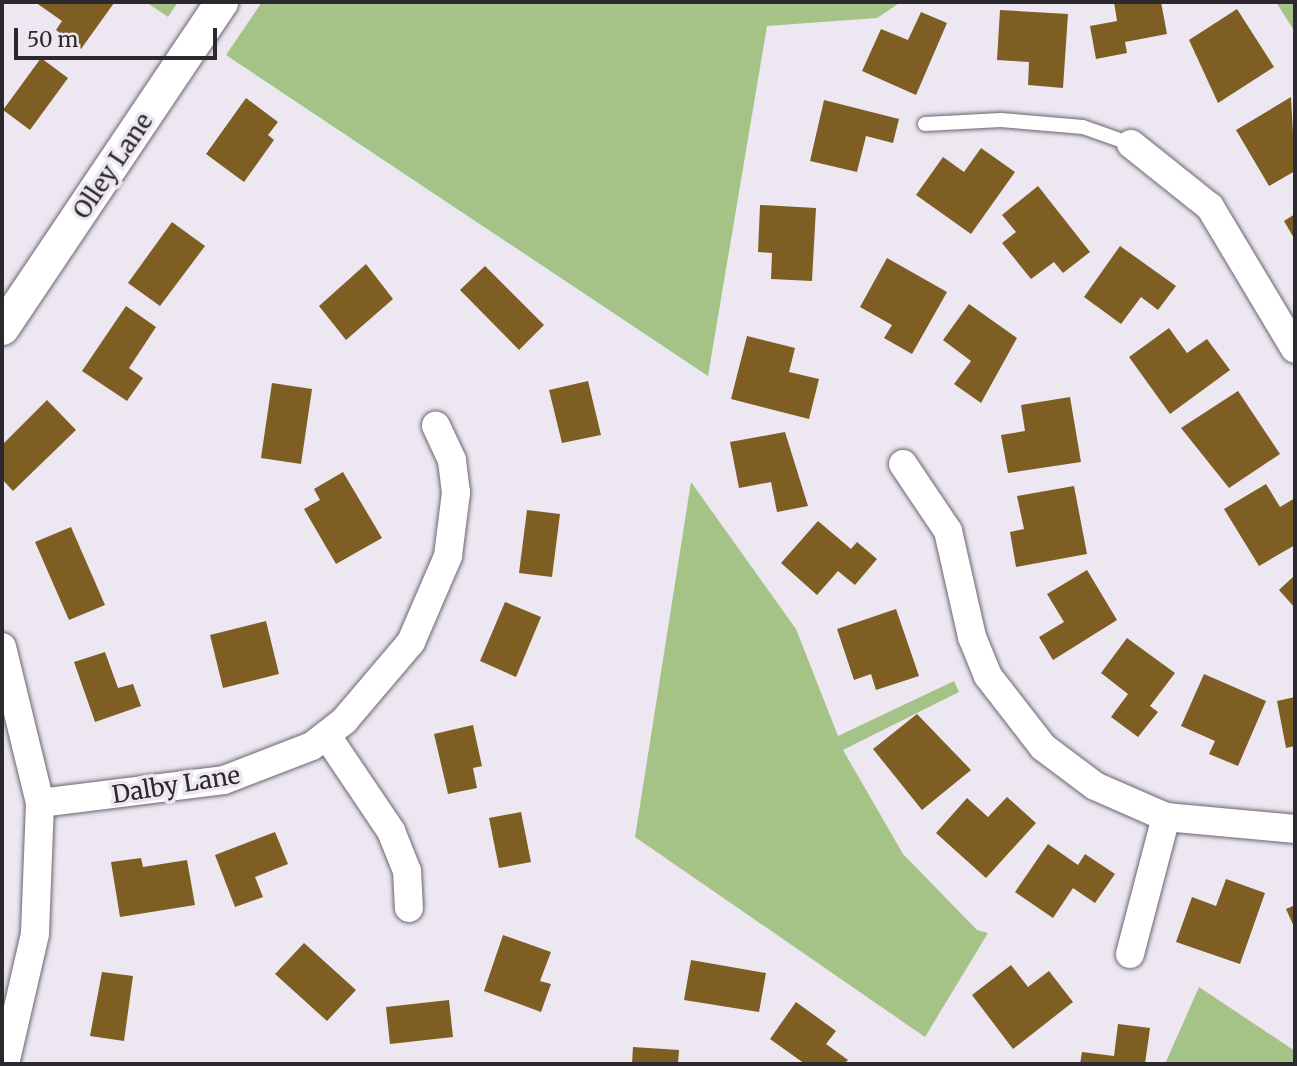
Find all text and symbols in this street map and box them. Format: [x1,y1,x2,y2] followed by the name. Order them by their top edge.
[18,14,220,58] scale bar
[27,26,78,53] text: 50 m
[67,108,159,224] street label: Olley Lane
[110,761,242,809] street label: Dalby Lane

